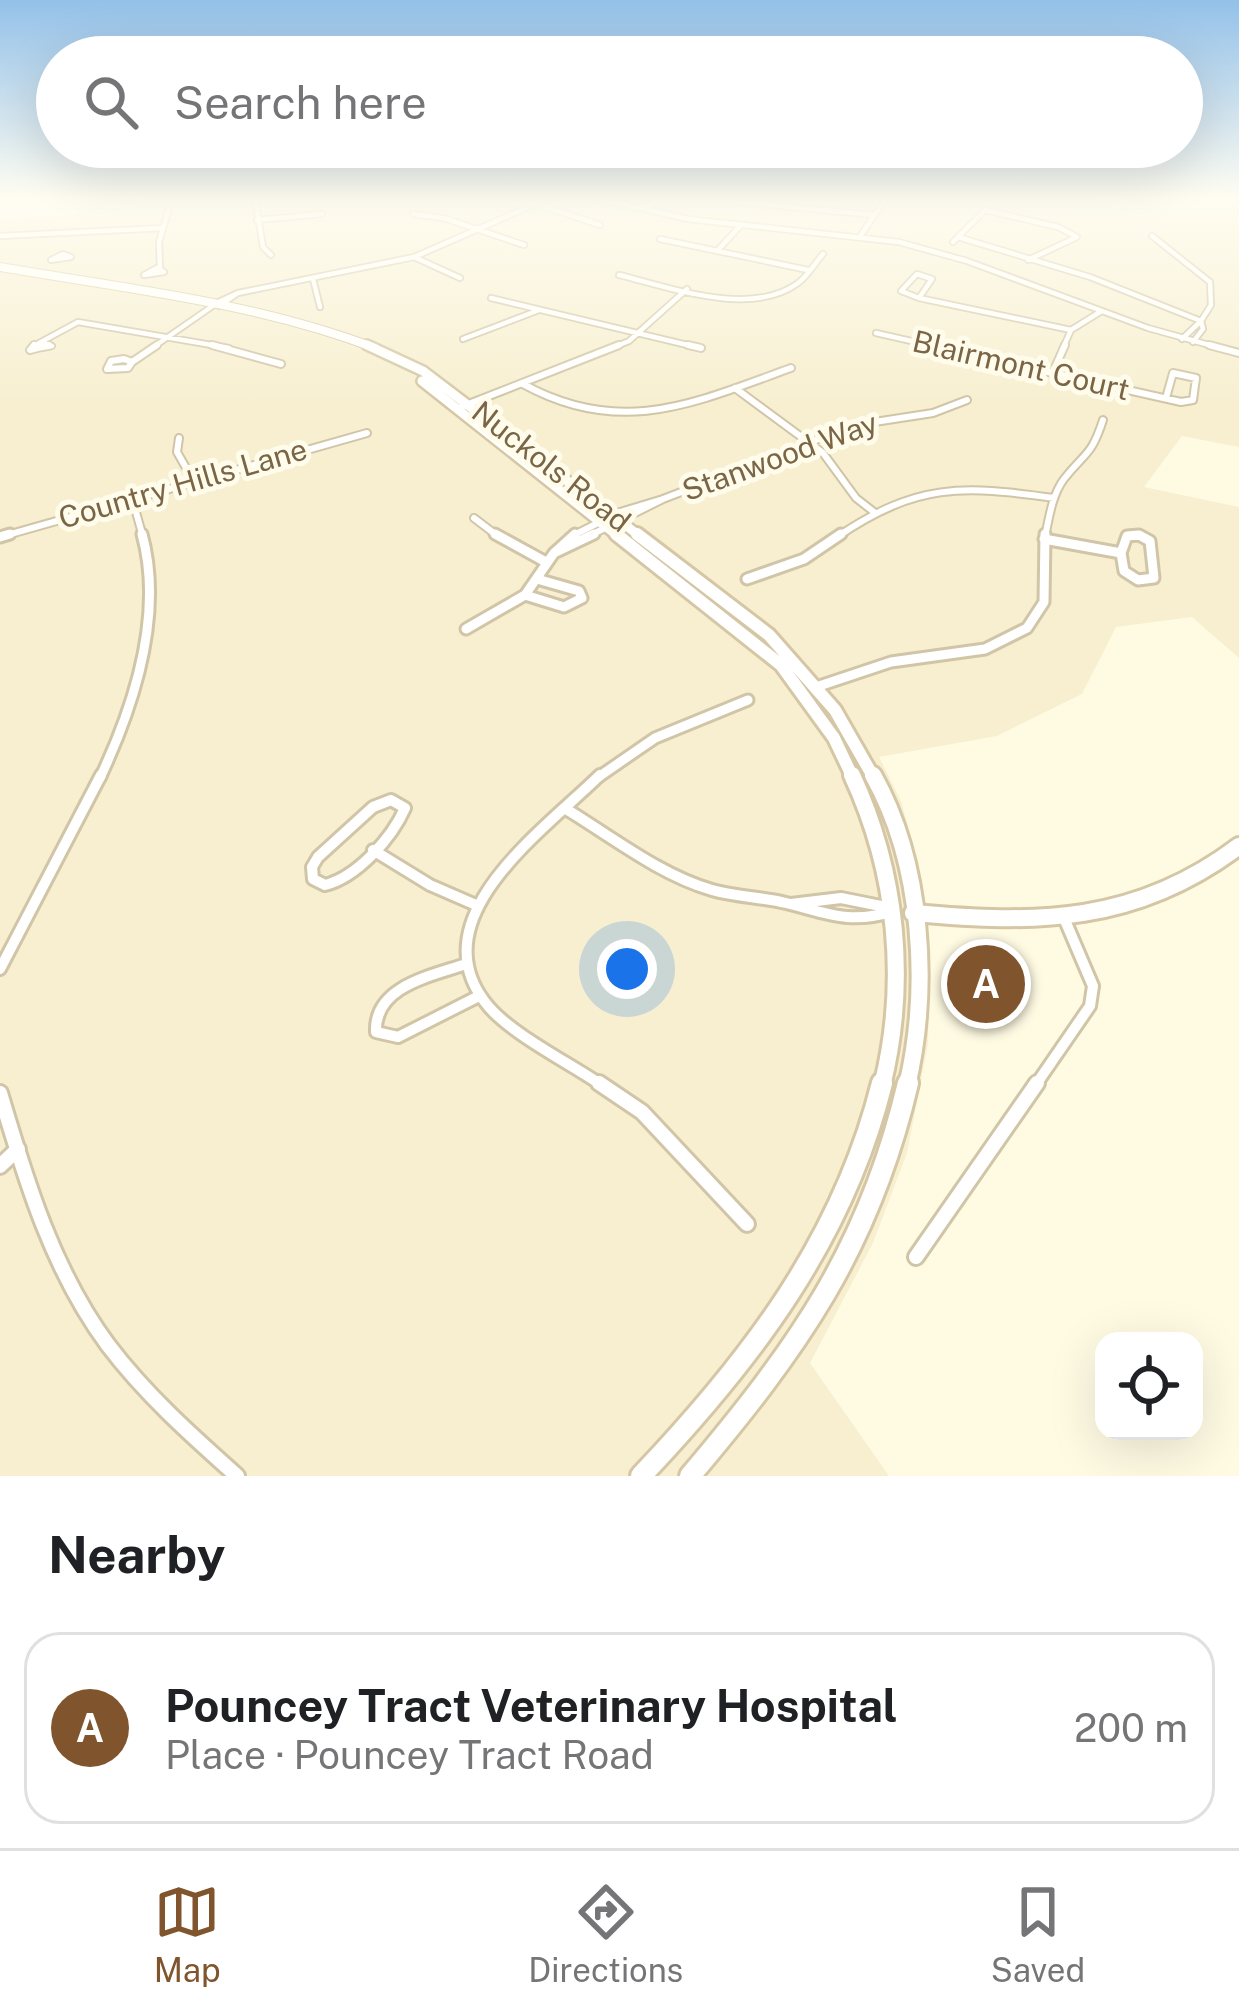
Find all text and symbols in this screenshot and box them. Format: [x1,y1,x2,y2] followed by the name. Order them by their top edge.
[36,36,1203,168] search box
[78,69,144,135] icon: search
[174,76,427,129] text: Search here
[909,323,1133,407] street label: Blairmont Court
[465,393,638,539] street label: Nuckols Road
[677,404,882,508] street label: Stanwood Way
[54,430,311,536] street label: Country Hills Lane
[597,939,657,999] your location
[947,939,1025,1029] pin: A
[1095,1332,1203,1440] map controls
[1095,1332,1203,1440] button: locate
[48,1525,225,1584] text: Nearby
[165,1679,898,1732] text: Pouncey Tract Veterinary Hospital
[76,1705,104,1751] text: A
[1074,1705,1188,1751] text: 200 m
[165,1732,654,1778] text: Place · Pouncey Tract Road
[154,1879,221,1989] tab: Map
[528,1879,683,1989] tab: Directions
[991,1879,1085,1989] tab: Saved

